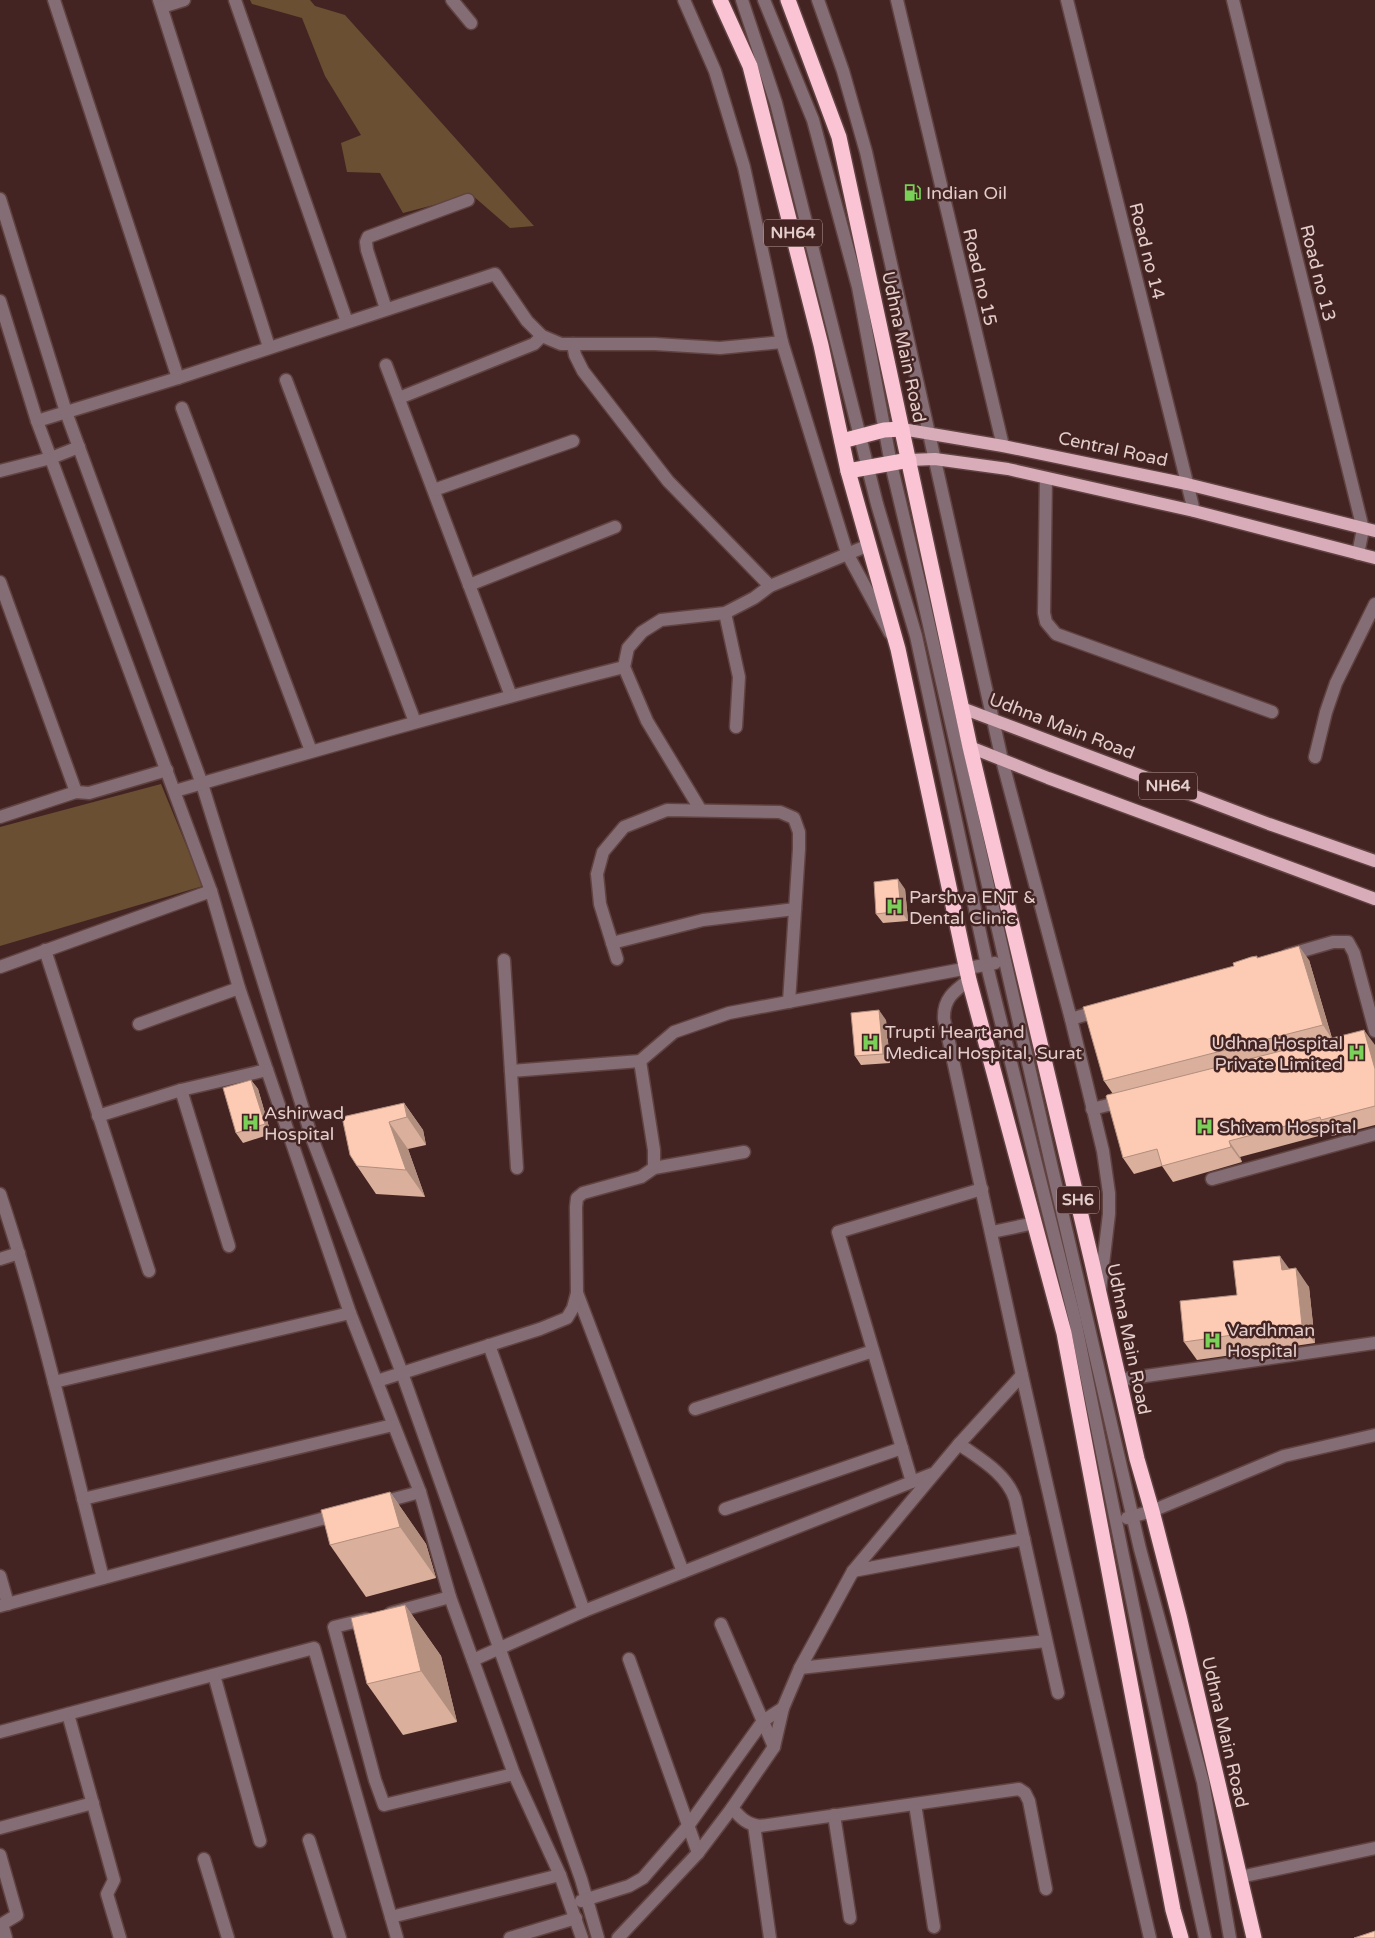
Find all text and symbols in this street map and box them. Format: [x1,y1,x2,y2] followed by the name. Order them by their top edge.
[926,182,1007,204] place label: Indian Oil
[902,183,922,203] fuel station icon: Indian Oil
[1124,200,1170,302] street label: Road no 14
[764,220,822,247] road number: NH64
[1295,222,1341,324] street label: Road no 13
[958,226,1002,328] street label: Road no 15
[877,269,931,425] street label: Udhna Main Road
[1056,427,1170,471] street label: Central Road
[986,688,1138,764] street label: Udhna Main Road
[1139,772,1197,799] road number: NH64
[909,886,1036,929] place label: Parshva ENT & Dental Clinic
[885,897,905,917] hospital icon: Parshva ENT & Dental Clinic
[885,1021,1082,1064] place label: Trupti Heart and Medical Hospital, Surat
[861,1032,881,1052] hospital icon: Trupti Heart and Medical Hospital, Surat
[1211,1032,1343,1075] place label: Udhna Hospital Private Limited
[1347,1043,1367,1063] hospital icon: Udhna Hospital Private Limited
[264,1102,344,1145] place label: Ashirwad Hospital
[240,1113,260,1133] hospital icon: Ashirwad Hospital
[1219,1116,1356,1138] place label: Shivam Hospital
[1195,1117,1215,1137] hospital icon: Shivam Hospital
[1057,1186,1099,1214] road number: SH6
[1102,1261,1156,1417] street label: Udhna Main Road
[1227,1319,1315,1362] place label: Vardhman Hospital
[1203,1330,1223,1350] hospital icon: Vardhman Hospital
[1197,1654,1253,1810] street label: Udhna Main Road

